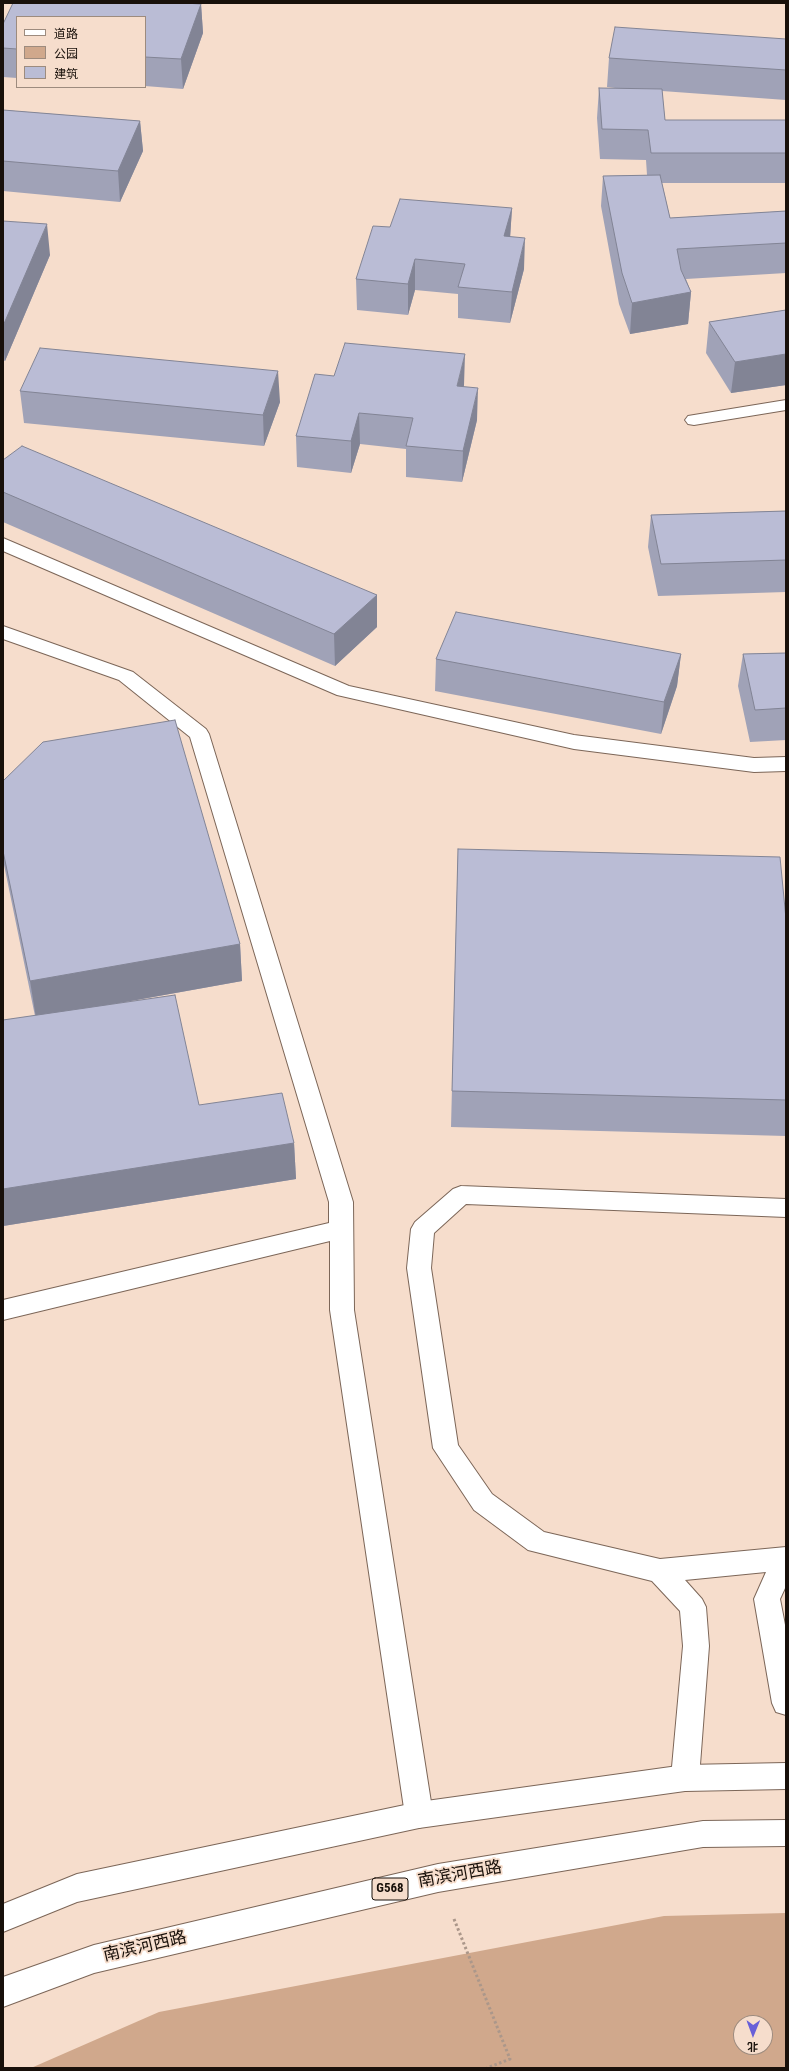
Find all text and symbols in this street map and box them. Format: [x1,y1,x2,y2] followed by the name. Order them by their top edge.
[16,16,146,88] legend
[54,27,78,41] text: 道路
[54,47,78,61] text: 公园
[54,67,78,81] text: 建筑
[416,1858,504,1892] street label: 南滨河西路
[372,1878,408,1900] road number: G568
[101,1928,189,1966] street label: 南滨河西路
[733,2015,773,2055] north arrow
[747,2040,758,2053] text: 北

